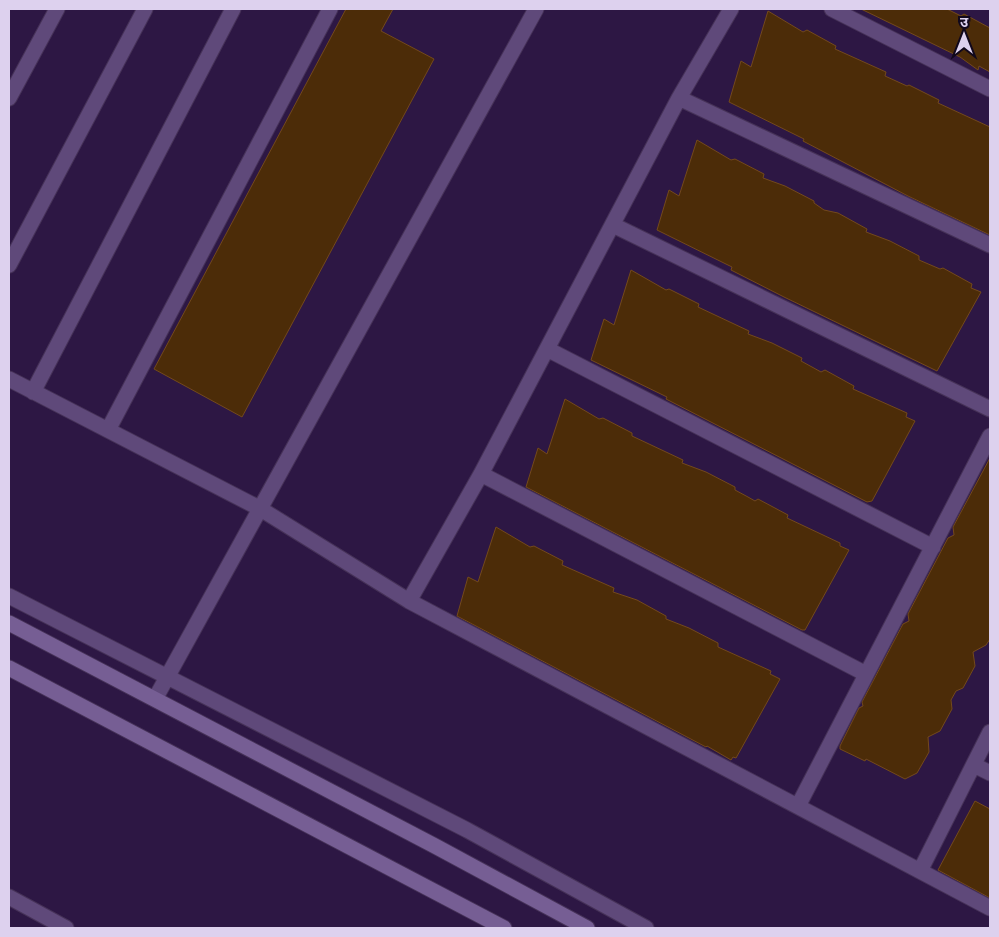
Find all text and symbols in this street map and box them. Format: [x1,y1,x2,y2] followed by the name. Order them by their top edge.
[939,10,989,60] north arrow
[960,14,969,30] text: उ

